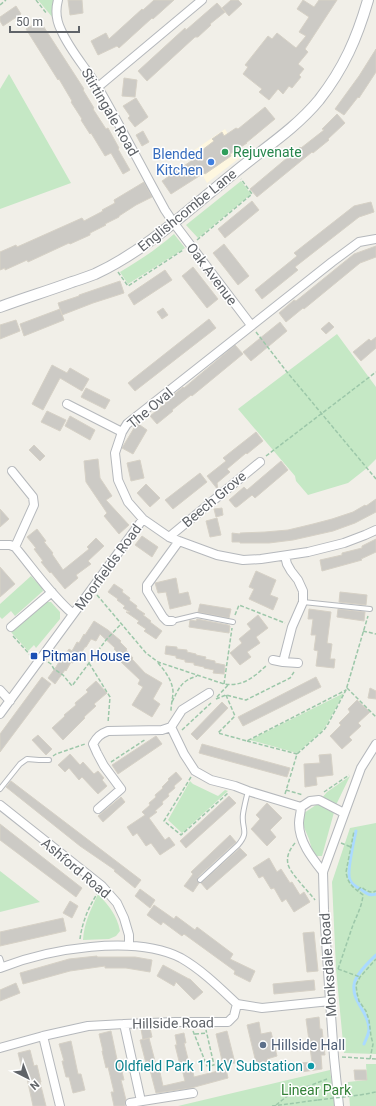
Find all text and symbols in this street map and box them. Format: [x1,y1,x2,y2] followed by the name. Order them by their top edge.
[10,8,79,34] scale bar
[16,15,43,29] text: 50 m
[78,65,142,159] street label: Stirtingale Road
[233,144,302,160] place label: Rejuvenate
[153,146,203,178] place label: Blended Kitchen
[220,147,230,157] marker: Rejuvenate
[206,157,216,167] marker: Blended Kitchen
[135,165,239,255] street label: Englishcombe Lane
[183,240,241,308] street label: Oak Avenue
[124,384,176,432] street label: The Oval
[179,468,249,530] street label: Beech Grove
[71,521,145,613] street label: Moorfields Road
[42,648,130,664] place label: Pitman House
[29,651,39,661] marker: Pitman House
[38,835,114,901] street label: Ashford Road
[316,912,340,1018] street label: Monksdale Road
[132,1014,214,1032] street label: Hillside Road
[271,1037,345,1053] place label: Hillside Hall
[258,1040,268,1050] marker: Hillside Hall
[8,1058,48,1098] north arrow
[115,1058,303,1074] place label: Oldfield Park 11 kV Substation
[306,1061,316,1071] marker: Oldfield Park 11 kV Substation
[27,1078,42,1093] text: N
[281,1082,352,1098] park label: Linear Park

